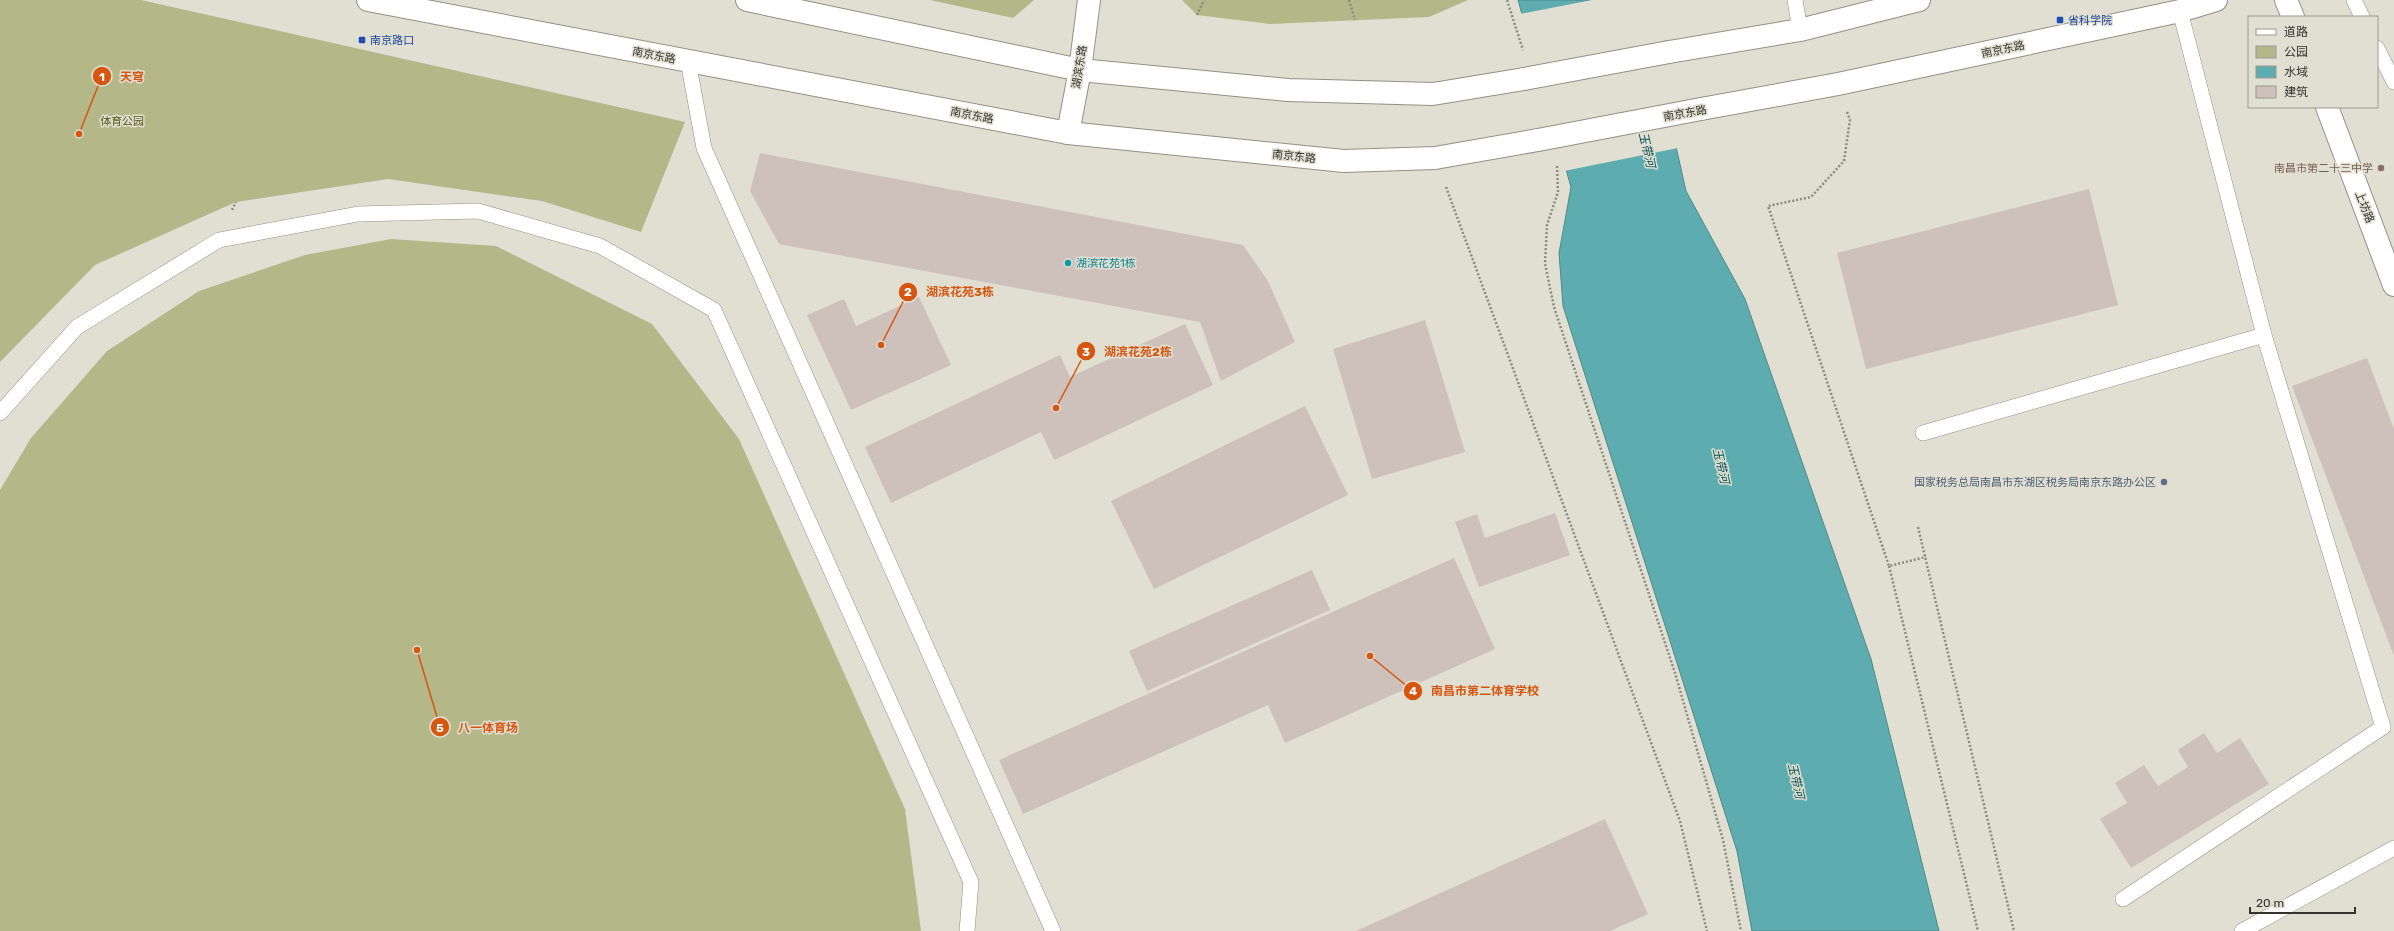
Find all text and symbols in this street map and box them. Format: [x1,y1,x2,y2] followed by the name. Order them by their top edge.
[2068,14,2112,27] place label: 省科学院
[2055,15,2065,25] marker: 省科学院
[2248,16,2378,108] legend
[2284,25,2308,39] text: 道路
[370,34,414,47] place label: 南京路口
[357,35,367,45] marker: 南京路口
[1980,39,2026,60] street label: 南京东路
[1070,44,1089,90] street label: 湖滨东路
[631,45,677,66] street label: 南京东路
[2284,45,2308,59] text: 公园
[92,64,152,88] callout: 天穹
[2284,65,2308,79] text: 水域
[99,70,105,84] text: 1
[120,70,144,84] text: 天穹
[2284,85,2308,99] text: 建筑
[1662,103,1708,124] street label: 南京东路
[949,105,995,126] street label: 南京东路
[100,115,144,128] park label: 体育公园
[1636,131,1658,171] water label: 玉带河
[1271,148,1317,165] street label: 南京东路
[2274,162,2373,175] place label: 南昌市第二十三中学
[2376,163,2386,173] marker: 南昌市第二十三中学
[2353,189,2377,225] street label: 上坊路
[1076,257,1136,270] place label: 湖滨花苑1栋
[1063,258,1073,268] marker: 湖滨花苑1栋
[898,280,1002,304] callout: 湖滨花苑3栋
[904,285,912,299] text: 2
[926,285,994,299] text: 湖滨花苑3栋
[1076,339,1180,363] callout: 湖滨花苑2栋
[1082,345,1090,359] text: 3
[1104,345,1172,359] text: 湖滨花苑2栋
[1710,447,1732,487] water label: 玉带河
[1914,476,2156,489] place label: 国家税务总局南昌市东湖区税务局南京东路办公区
[2159,477,2169,487] marker: 国家税务总局南昌市东湖区税务局南京东路办公区
[1403,679,1547,703] callout: 南昌市第二体育学校
[1409,684,1417,698] text: 4
[1431,684,1539,698] text: 南昌市第二体育学校
[430,715,526,739] callout: 八一体育场
[436,721,444,735] text: 5
[458,721,518,735] text: 八一体育场
[1785,762,1807,802] water label: 玉带河
[2250,889,2355,915] scale bar
[2256,896,2284,910] text: 20 m

